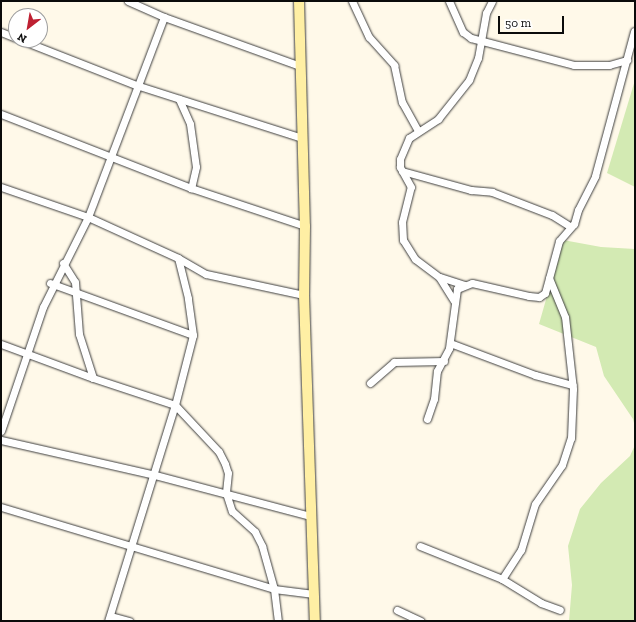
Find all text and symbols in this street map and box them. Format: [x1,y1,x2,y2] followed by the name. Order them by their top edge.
[8,8,48,48] north arrow
[500,8,566,34] scale bar
[505,16,531,30] text: 50 m
[15,30,29,46] text: N

